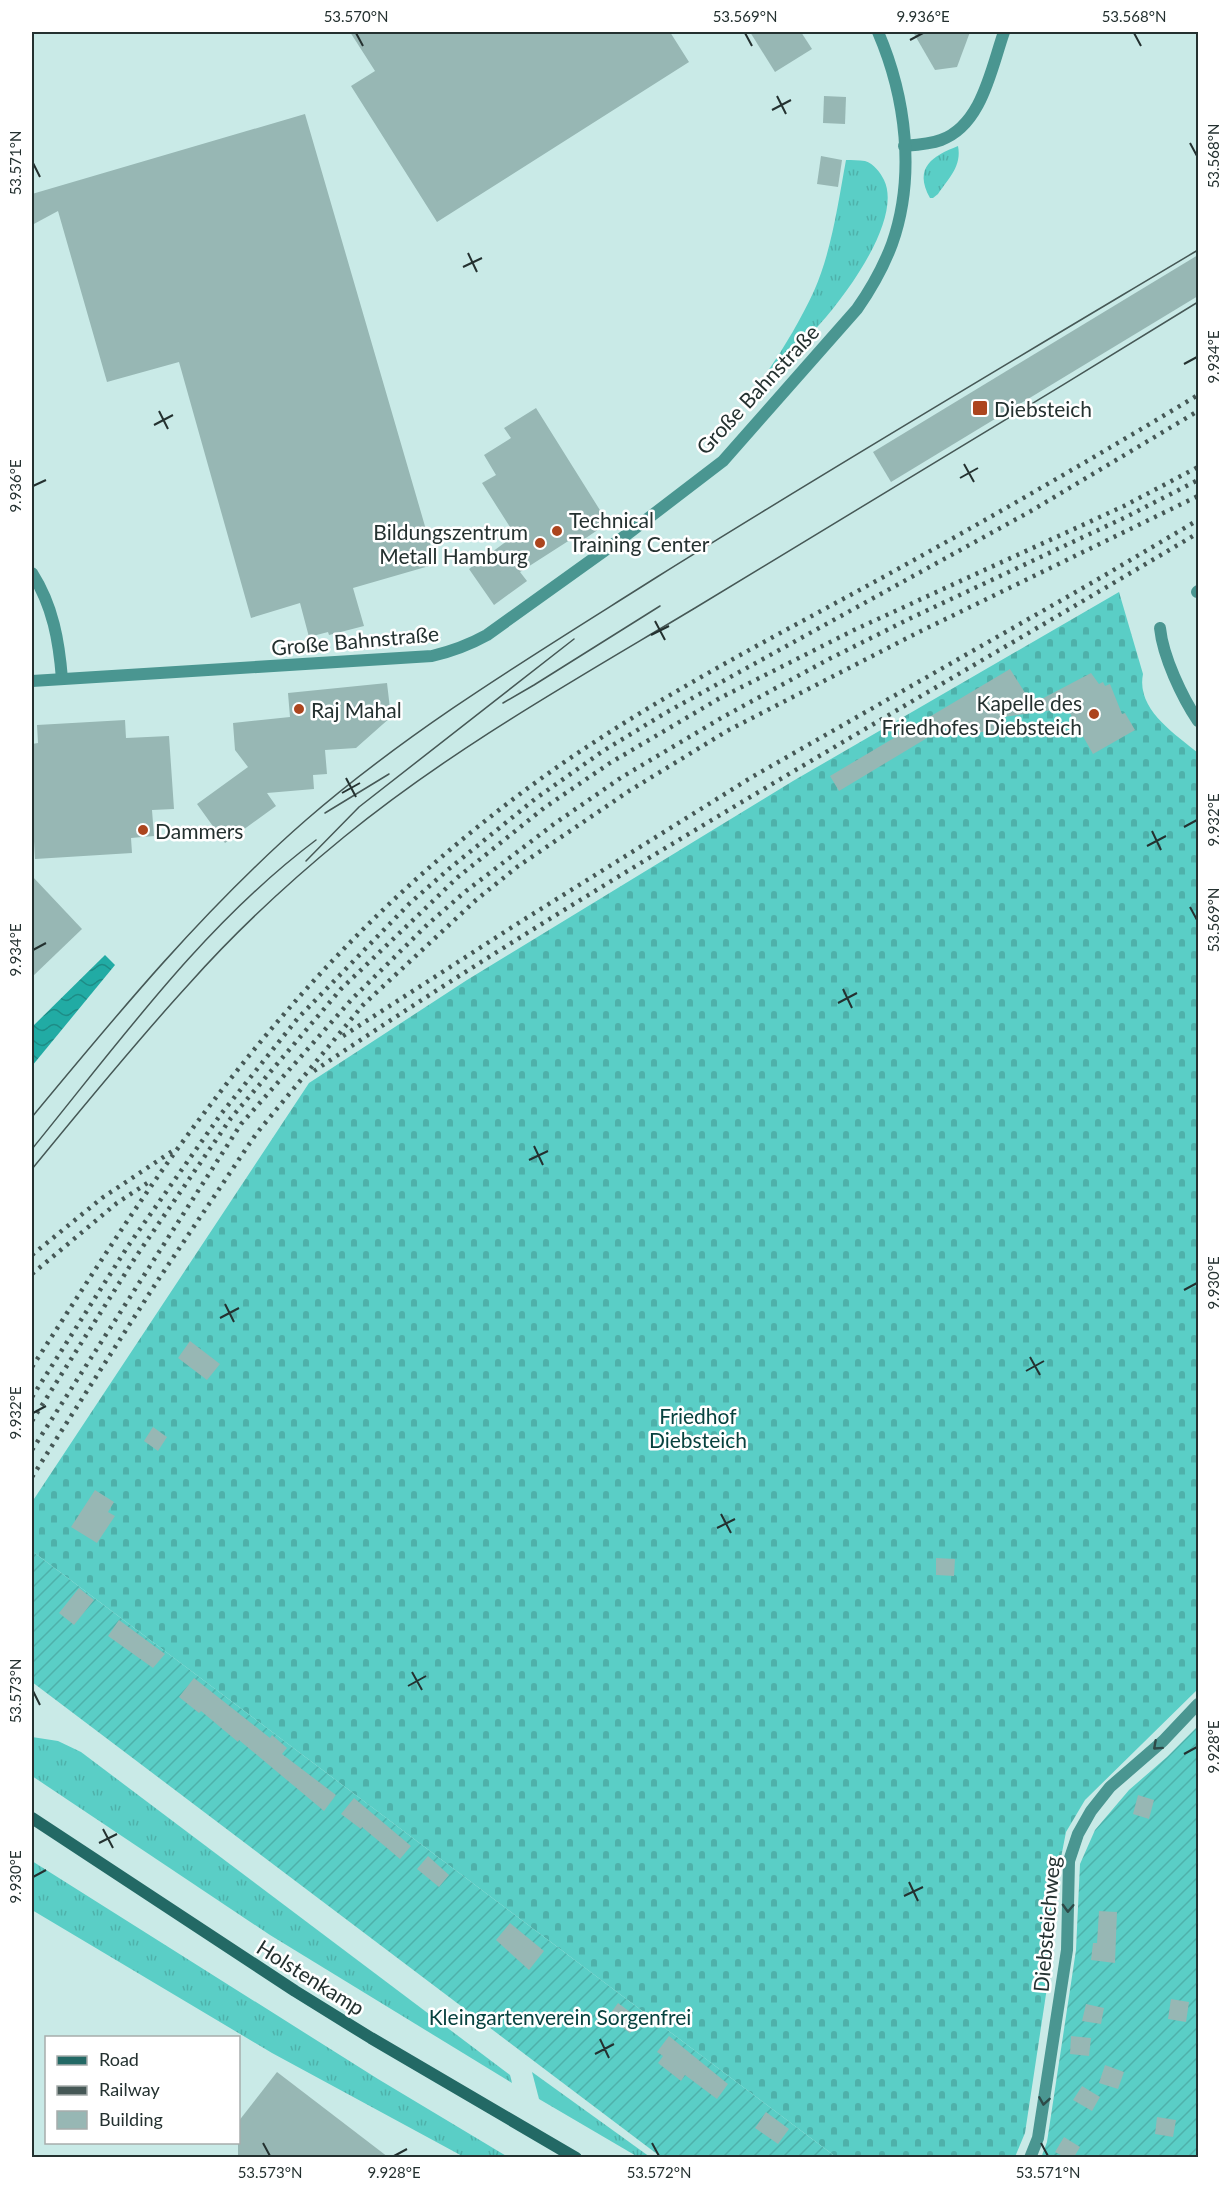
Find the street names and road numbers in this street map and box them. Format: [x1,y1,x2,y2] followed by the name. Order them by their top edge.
[691,319,823,459] street label: Große Bahnstraße
[270,620,440,660] street label: Große Bahnstraße
[1028,1855,1064,1993] street label: Diebsteichweg
[253,1934,369,2020] street label: Holstenkamp

